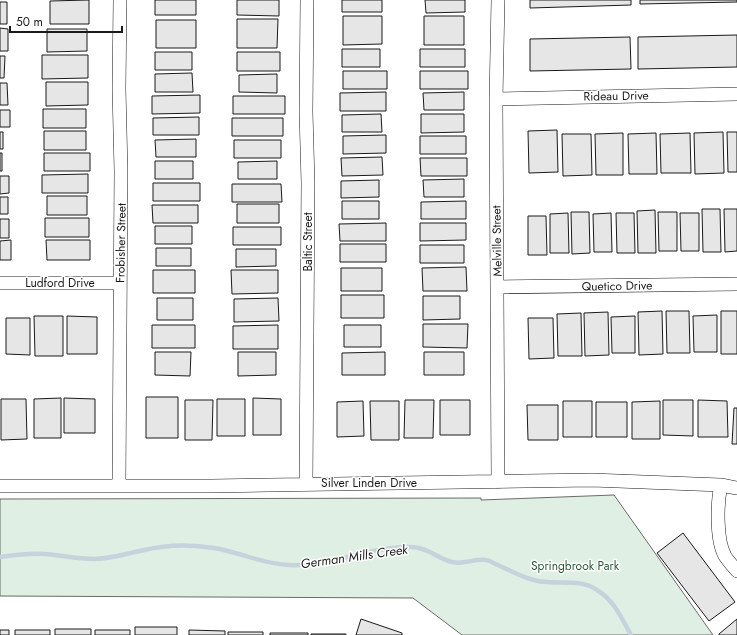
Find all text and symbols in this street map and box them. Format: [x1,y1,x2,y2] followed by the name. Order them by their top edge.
[10,8,122,34] scale bar
[16,13,43,31] text: 50 m
[583,86,649,106] street label: Rideau Drive
[111,203,131,283] street label: Frobisher Street
[487,205,507,277] street label: Melville Street
[299,212,317,272] street label: Baltic Street
[25,274,95,292] street label: Ludford Drive
[582,276,652,296] street label: Quetico Drive
[321,474,417,492] street label: Silver Linden Drive
[299,540,409,573] water label: German Mills Creek
[531,557,620,575] park label: Springbrook Park

